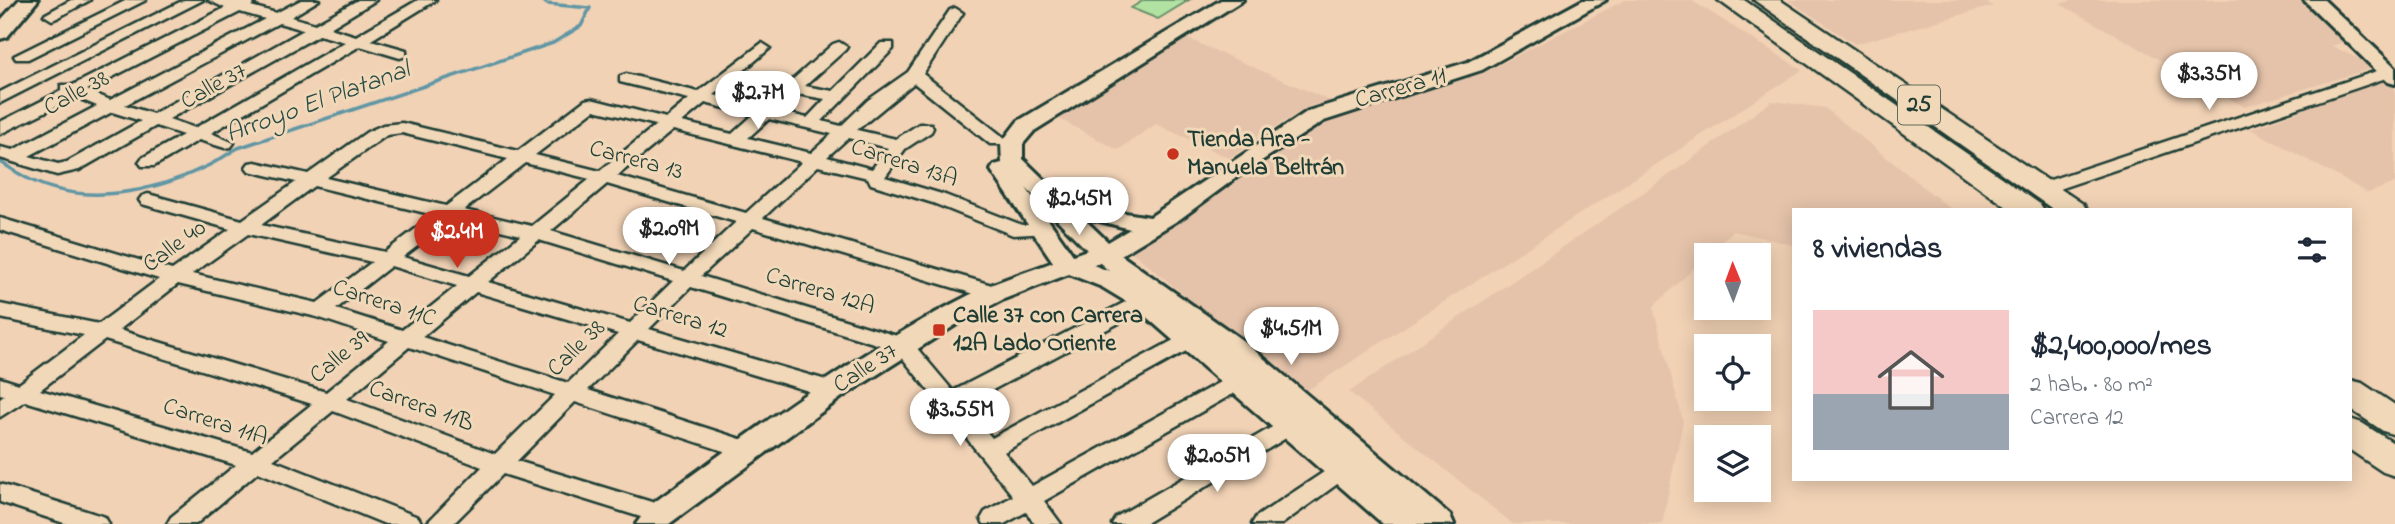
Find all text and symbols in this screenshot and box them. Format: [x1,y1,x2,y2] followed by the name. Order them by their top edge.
[221,51,418,154] water label: Arroyo El Platanal
[2152,52,2266,112] pin: $3.35M
[175,54,254,119] street label: Calle 37
[2177,58,2241,91] text: $3.35M
[1351,59,1451,119] street label: Carrera 11
[38,62,116,126] street label: Calle 38
[709,72,807,131] pin: $2.7M
[731,77,785,110] text: $2.7M
[1898,86,1940,124] road number: 25
[1187,123,1344,186] place label: Tienda Ara - Manuela Beltrán
[846,130,962,198] street label: Carrera 13A
[585,132,687,190] street label: Carrera 13
[1165,146,1181,162] marker: Tienda Ara - Manuela Beltrán
[1022,177,1136,237] pin: $2.45M
[1046,183,1112,216] text: $2.45M
[612,208,726,267] pin: $2.09M
[408,210,506,270] pin: $2.4M
[136,212,214,282] street label: Calle 40
[639,213,699,246] text: $2.09M
[430,216,484,249] text: $2.4M
[1813,228,1942,272] text: 8 viviendas
[2293,231,2331,269] icon: filters
[1694,243,1771,320] north arrow
[1694,243,1771,502] map controls
[761,259,879,325] street label: Carrera 12A
[328,271,440,337] street label: Carrera 11C
[628,287,732,349] street label: Carrera 12
[953,299,1143,362] place label: Calle 37 con Carrera 12A Lado Oriente
[1234,308,1348,367] pin: $4.51M
[540,312,614,386] street label: Calle 38
[1260,313,1322,346] text: $4.51M
[303,322,378,393] street label: Calle 39
[931,322,947,338] marker: Calle 37 con Carrera 12A Lado Oriente
[2030,325,2212,369] text: $2,400,000/mes
[1694,334,1771,411] button: locate
[827,335,905,403] street label: Calle 37
[1869,338,1953,422] icon: home
[2030,369,2153,402] text: 2 hab. · 80 m²
[364,372,478,442] street label: Carrera 11B
[903,388,1017,448] pin: $3.55M
[158,390,272,456] street label: Carrera 11A
[926,394,994,427] text: $3.55M
[2030,402,2124,435] text: Carrera 12
[1694,425,1771,502] button: layers
[1160,434,1274,494] pin: $2.05M
[1183,440,1251,473] text: $2.05M

